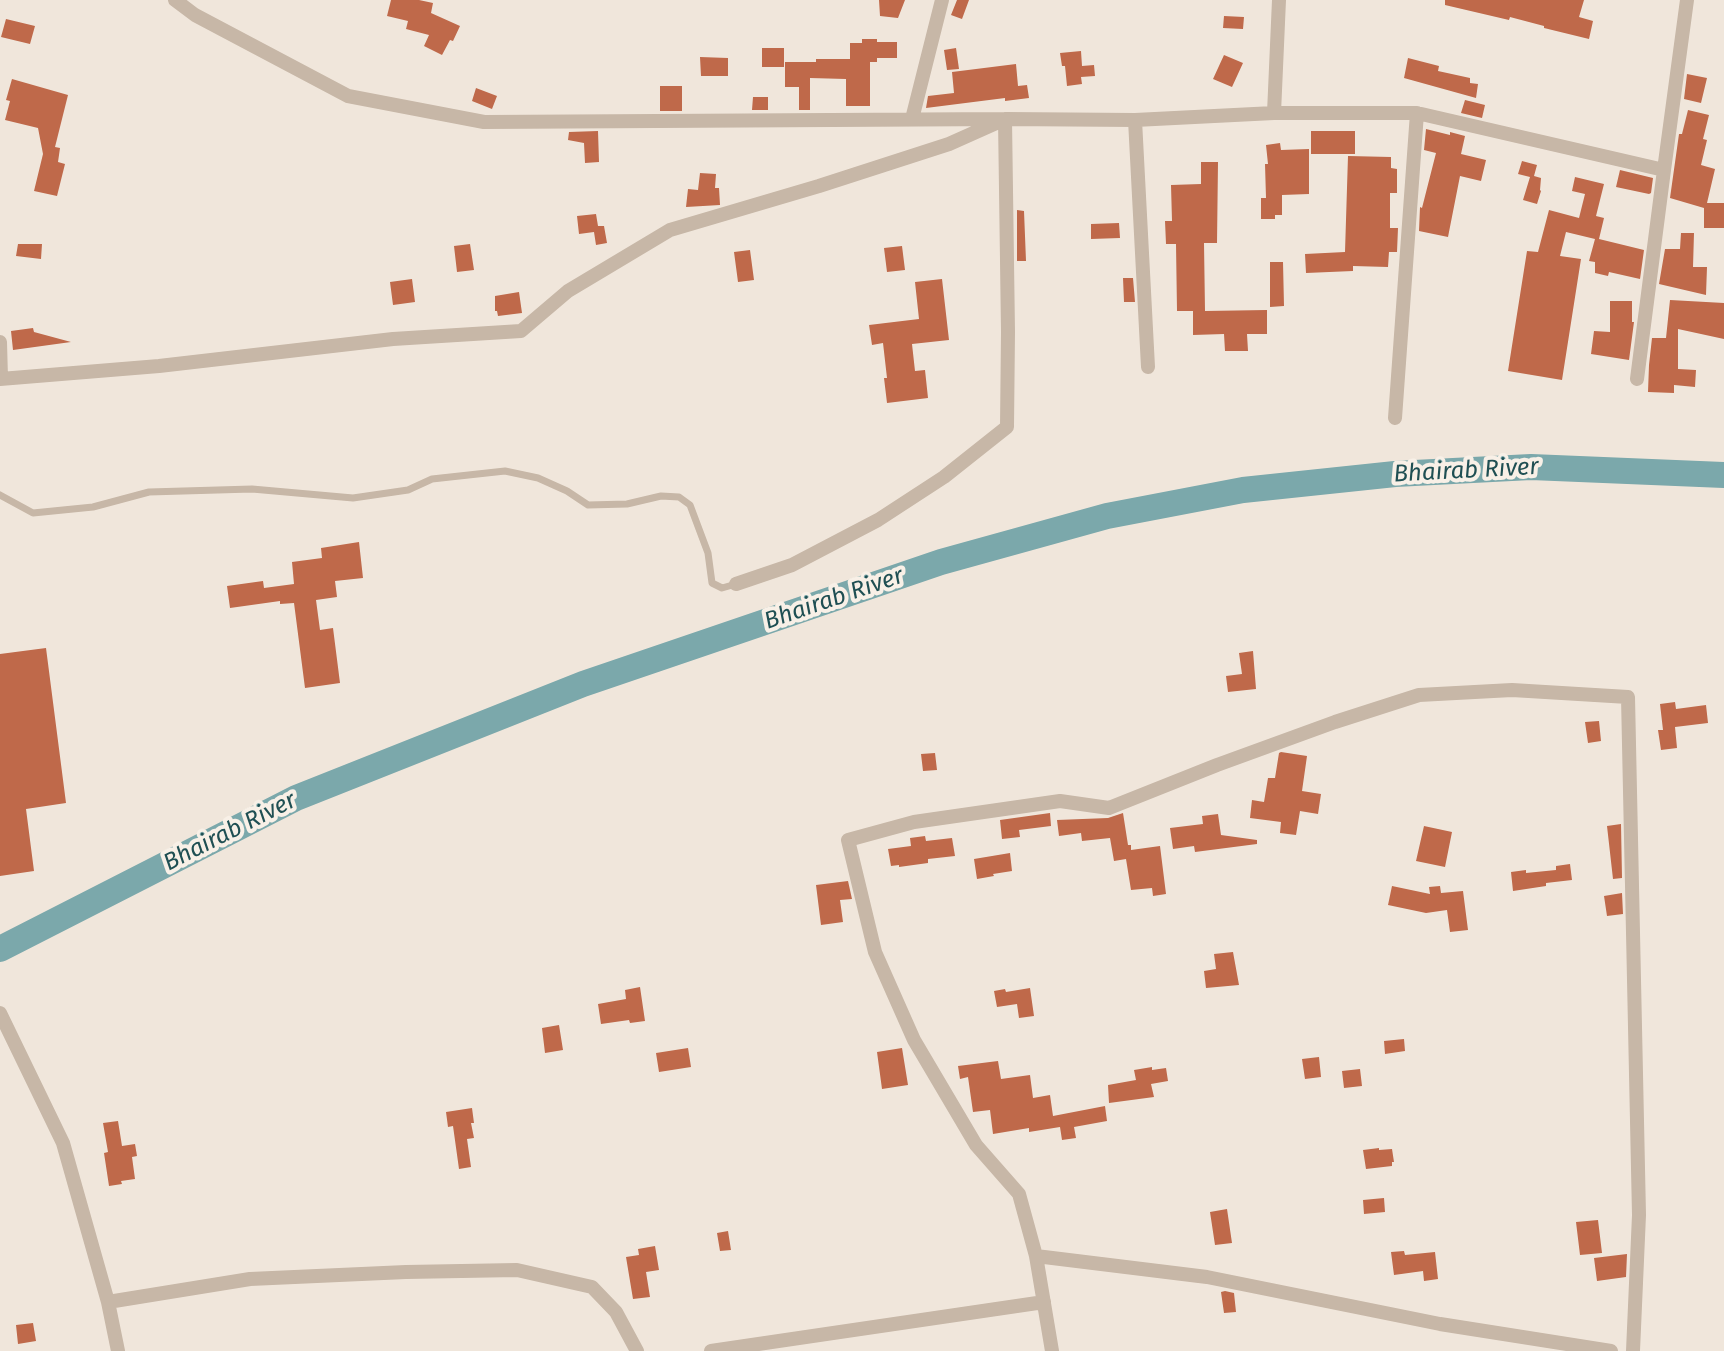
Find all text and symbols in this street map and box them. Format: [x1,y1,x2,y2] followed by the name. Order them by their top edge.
[1393,453,1539,489] water label: Bhairab River
[761,562,907,636] water label: Bhairab River
[159,786,301,878] water label: Bhairab River

